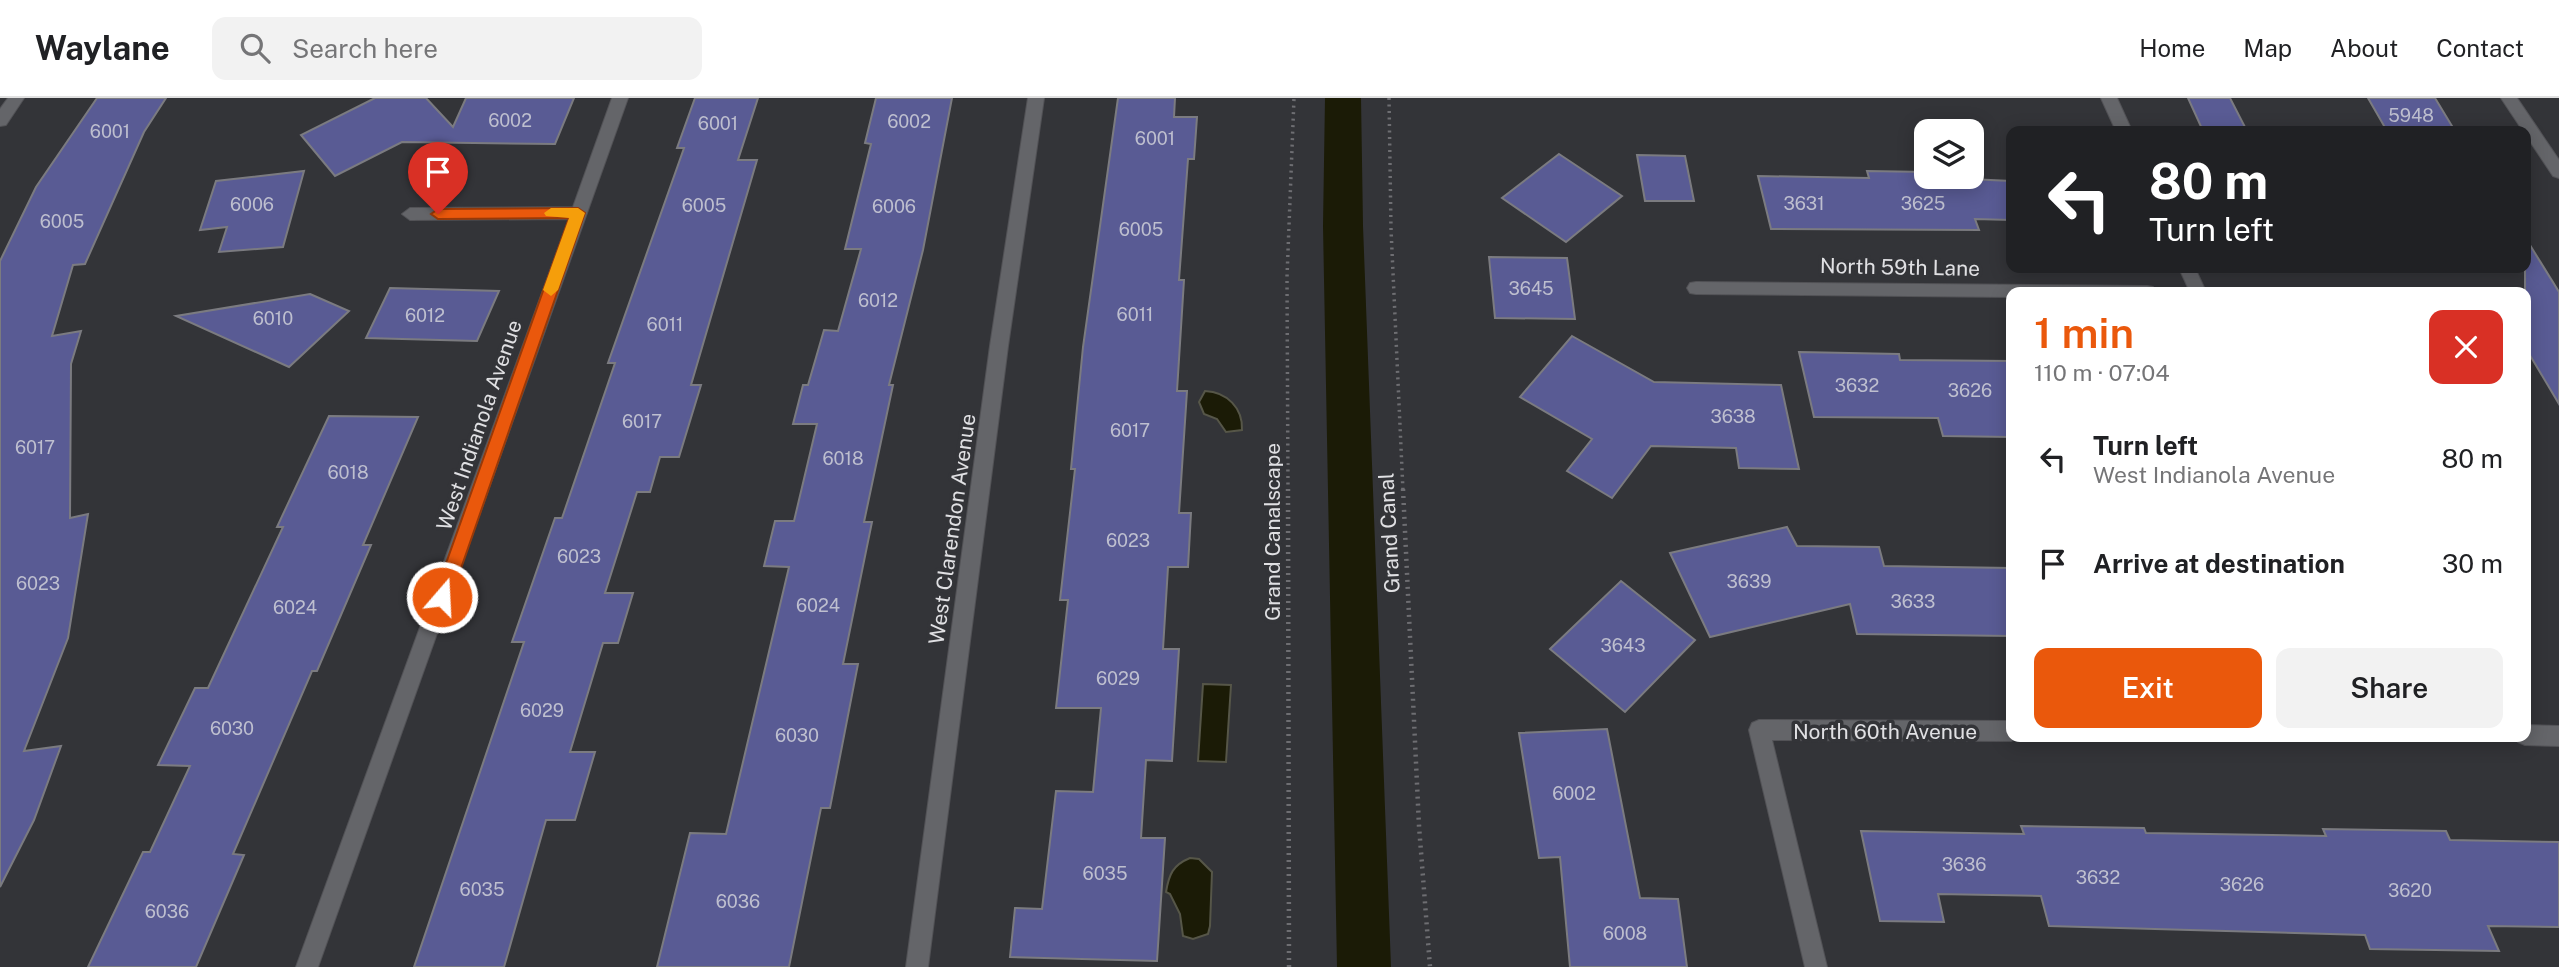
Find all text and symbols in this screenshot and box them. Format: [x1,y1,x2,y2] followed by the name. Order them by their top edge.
[212,17,702,80] search box
[35,29,170,67] text: Waylane
[236,29,274,67] icon: search
[292,33,438,64] text: Search here
[2139,34,2205,62] text: Home
[2243,34,2292,62] text: Map
[2330,34,2398,62] text: About
[2436,34,2524,62] text: Contact
[2388,105,2434,126] house number: 5948
[488,110,532,131] house number: 6002
[887,111,931,132] house number: 6002
[698,113,738,134] house number: 6001
[1914,119,1984,189] map controls
[1914,119,1984,189] button: layers
[90,121,130,142] house number: 6001
[1135,128,1175,149] house number: 6001
[408,142,468,214] pin
[2149,152,2268,210] text: 80 m
[419,153,457,191] icon: arrive
[2034,154,2125,245] icon: left
[1784,193,1824,214] house number: 3631
[1901,193,1945,214] house number: 3625
[230,194,274,215] house number: 6006
[682,195,726,216] house number: 6005
[872,196,916,217] house number: 6006
[40,211,84,232] house number: 6005
[2149,211,2274,248] text: Turn left
[1119,219,1163,240] house number: 6005
[1820,253,1980,281] street label: North 59th Lane
[1508,278,1554,299] house number: 3645
[858,290,898,311] house number: 6012
[1117,304,1153,325] house number: 6011
[405,305,445,326] house number: 6012
[253,308,293,329] house number: 6010
[2034,308,2134,357] text: 1 min
[2429,310,2503,384] button: close
[647,314,683,335] house number: 6011
[431,316,527,534] street label: West Indianola Avenue
[2034,359,2170,386] text: 110 m · 07:04
[1835,375,1879,396] house number: 3632
[1948,380,1992,401] house number: 3626
[1710,406,1756,427] house number: 3638
[622,411,662,432] house number: 6017
[923,412,981,646] street label: West Clarendon Avenue
[1110,420,1150,441] house number: 6017
[2093,430,2198,461] text: Turn left
[15,437,55,458] house number: 6017
[2034,440,2072,478] icon: left
[1260,443,1285,621] street label: Grand Canalscape
[2442,443,2503,474] text: 80 m
[822,448,864,469] house number: 6018
[2093,461,2335,488] text: West Indianola Avenue
[327,462,369,483] house number: 6018
[1373,472,1405,594] street label: Grand Canal
[1106,530,1150,551] house number: 6023
[2034,545,2072,583] icon: arrive
[557,546,601,567] house number: 6023
[2093,548,2345,579] text: Arrive at destination
[2442,548,2503,579] text: 30 m
[405,560,479,634] position arrow
[1727,571,1771,592] house number: 3639
[16,573,60,594] house number: 6023
[1891,591,1935,612] house number: 3633
[796,595,840,616] house number: 6024
[273,597,317,618] house number: 6024
[1600,635,1646,656] house number: 3643
[2034,648,2262,728] button: Exit
[2276,648,2503,728] button: Share
[1096,668,1140,689] house number: 6029
[520,700,564,721] house number: 6029
[210,718,254,739] house number: 6030
[1793,719,1977,744] street label: North 60th Avenue
[775,725,819,746] house number: 6030
[1552,783,1596,804] house number: 6002
[1942,854,1986,875] house number: 3636
[1083,863,1127,884] house number: 6035
[2076,867,2120,888] house number: 3632
[2220,874,2264,895] house number: 3626
[460,879,504,900] house number: 6035
[2388,880,2432,901] house number: 3620
[716,891,760,912] house number: 6036
[145,901,189,922] house number: 6036
[1603,923,1647,944] house number: 6008

